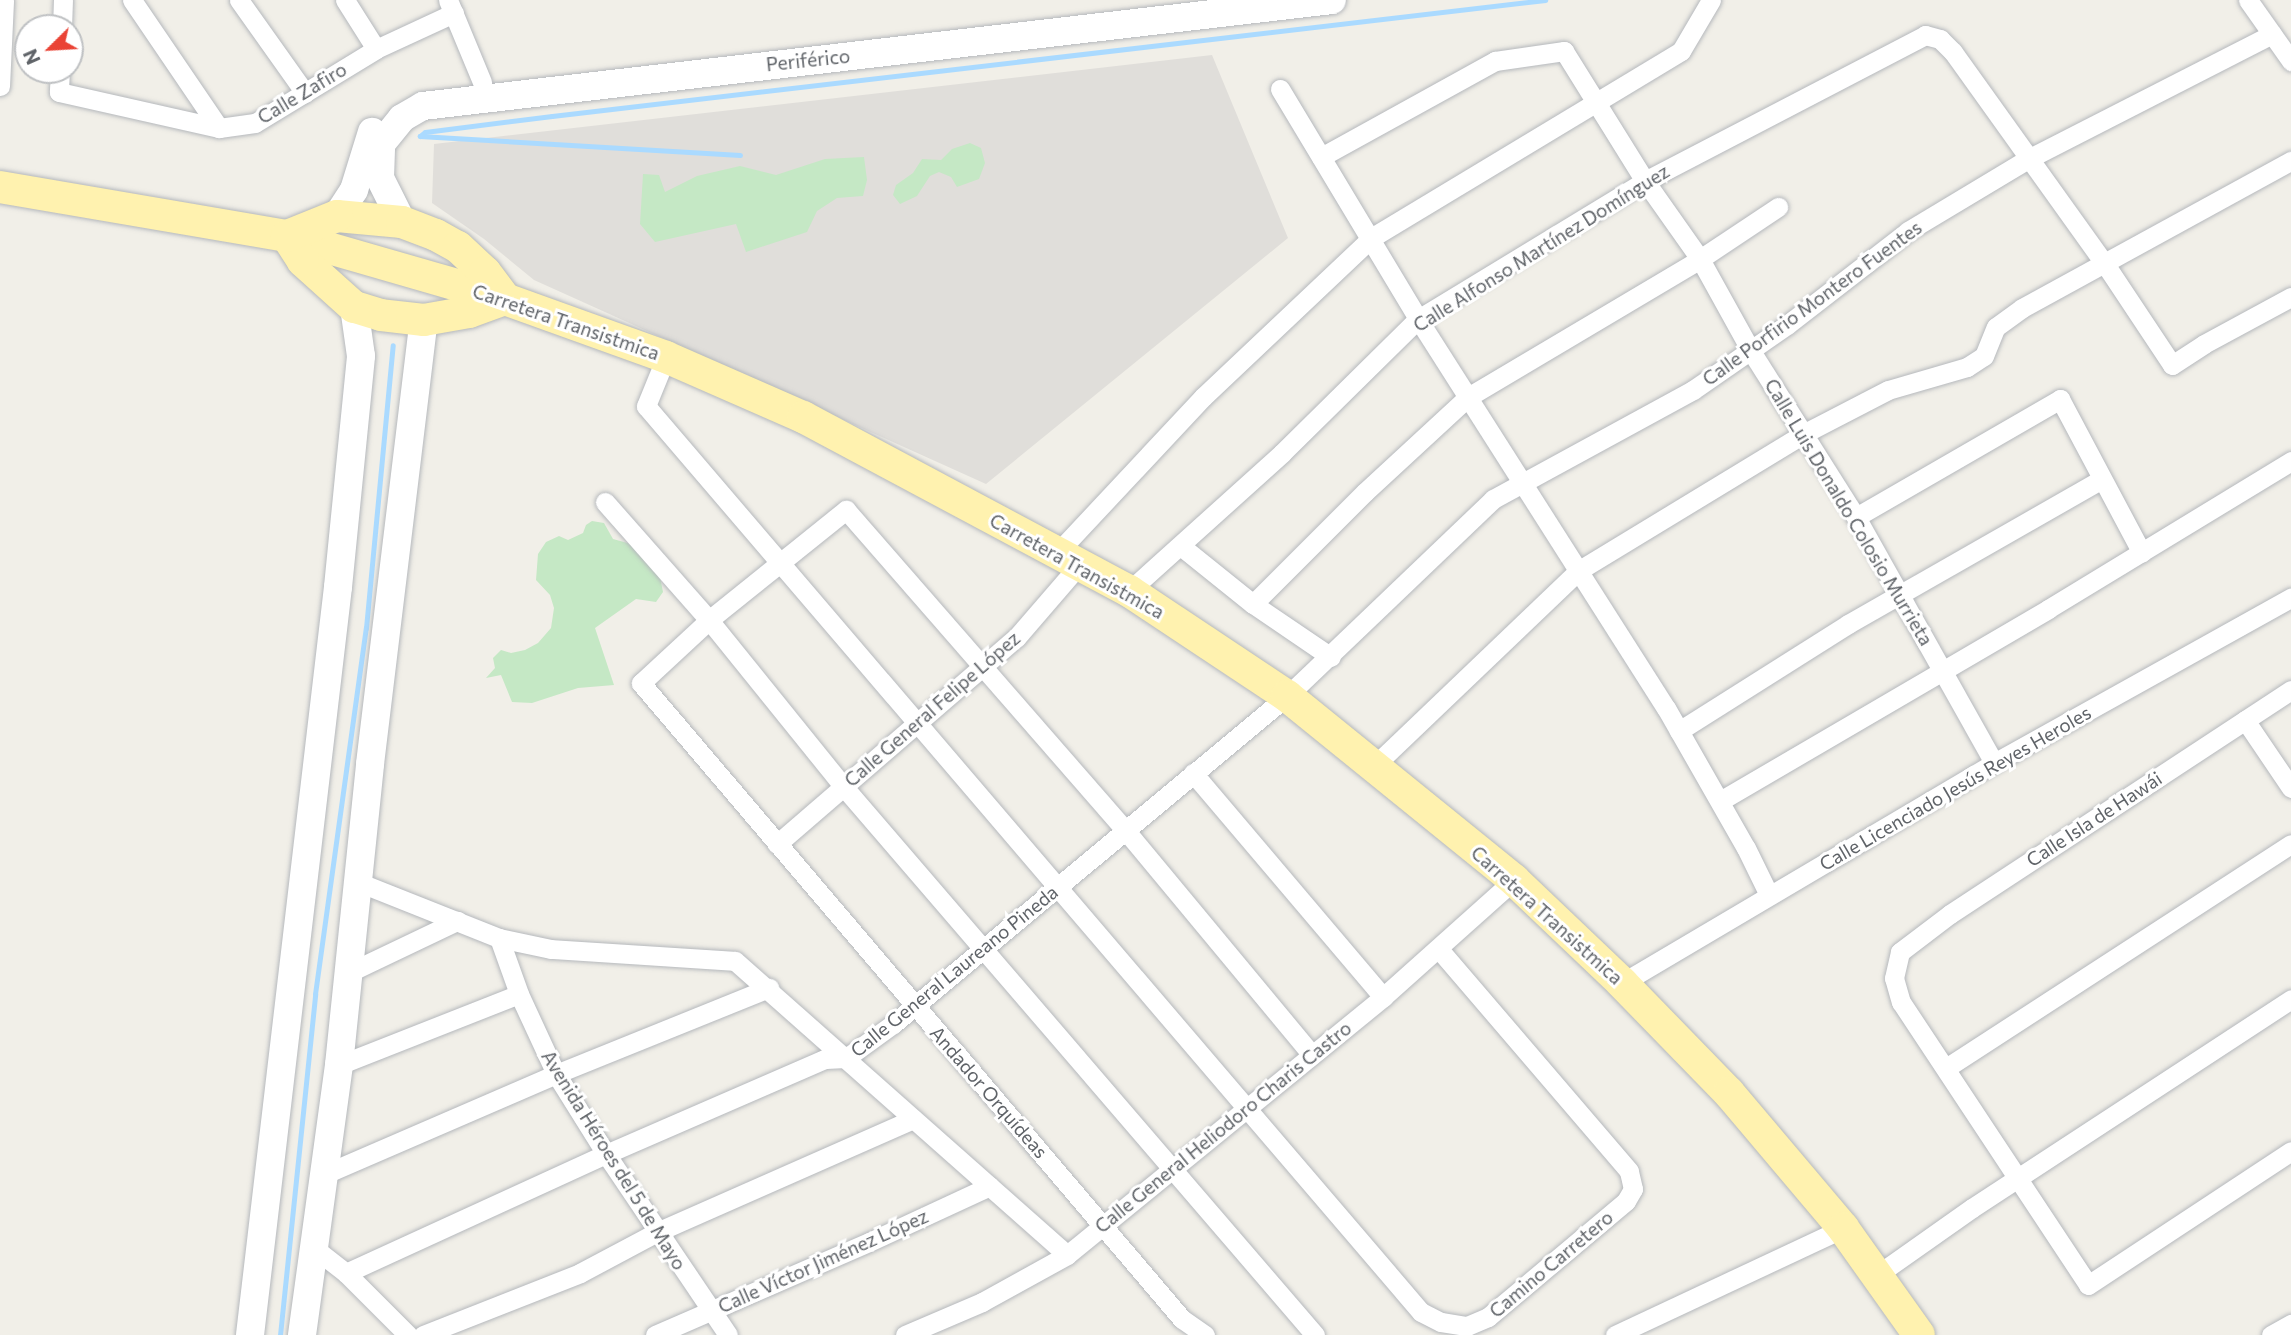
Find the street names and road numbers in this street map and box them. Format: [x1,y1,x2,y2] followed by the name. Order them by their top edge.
[765,44,851,76] street label: Periférico
[253,57,351,129] street label: Calle Zafiro
[1409,160,1673,336] street label: Calle Alfonso Martínez Domínguez
[1698,216,1926,390] street label: Calle Porfirio Montero Fuentes
[470,279,662,365] street label: Carretera Transistmica
[1760,374,1938,650] street label: Calle Luis Donaldo Colosio Murrieta
[986,509,1168,623] street label: Carretera Transistmica
[840,627,1024,791] street label: Calle General Felipe López
[1815,701,2095,875] street label: Calle Licenciado Jesús Reyes Heroles
[2022,767,2166,871] street label: Calle Isla de Hawái
[1467,841,1627,989] street label: Carretera Transistmica
[846,880,1062,1062] street label: Calle General Laureano Pineda
[1090,1016,1356,1238] street label: Calle General Heliodoro Charis Castro
[925,1021,1053,1163] street label: Andador Orquídeas
[537,1046,691,1274] street label: Avenida Héroes del 5 de Mayo
[714,1204,932,1318] street label: Calle Víctor Jiménez López
[1485,1206,1617,1322] street label: Camino Carretero

